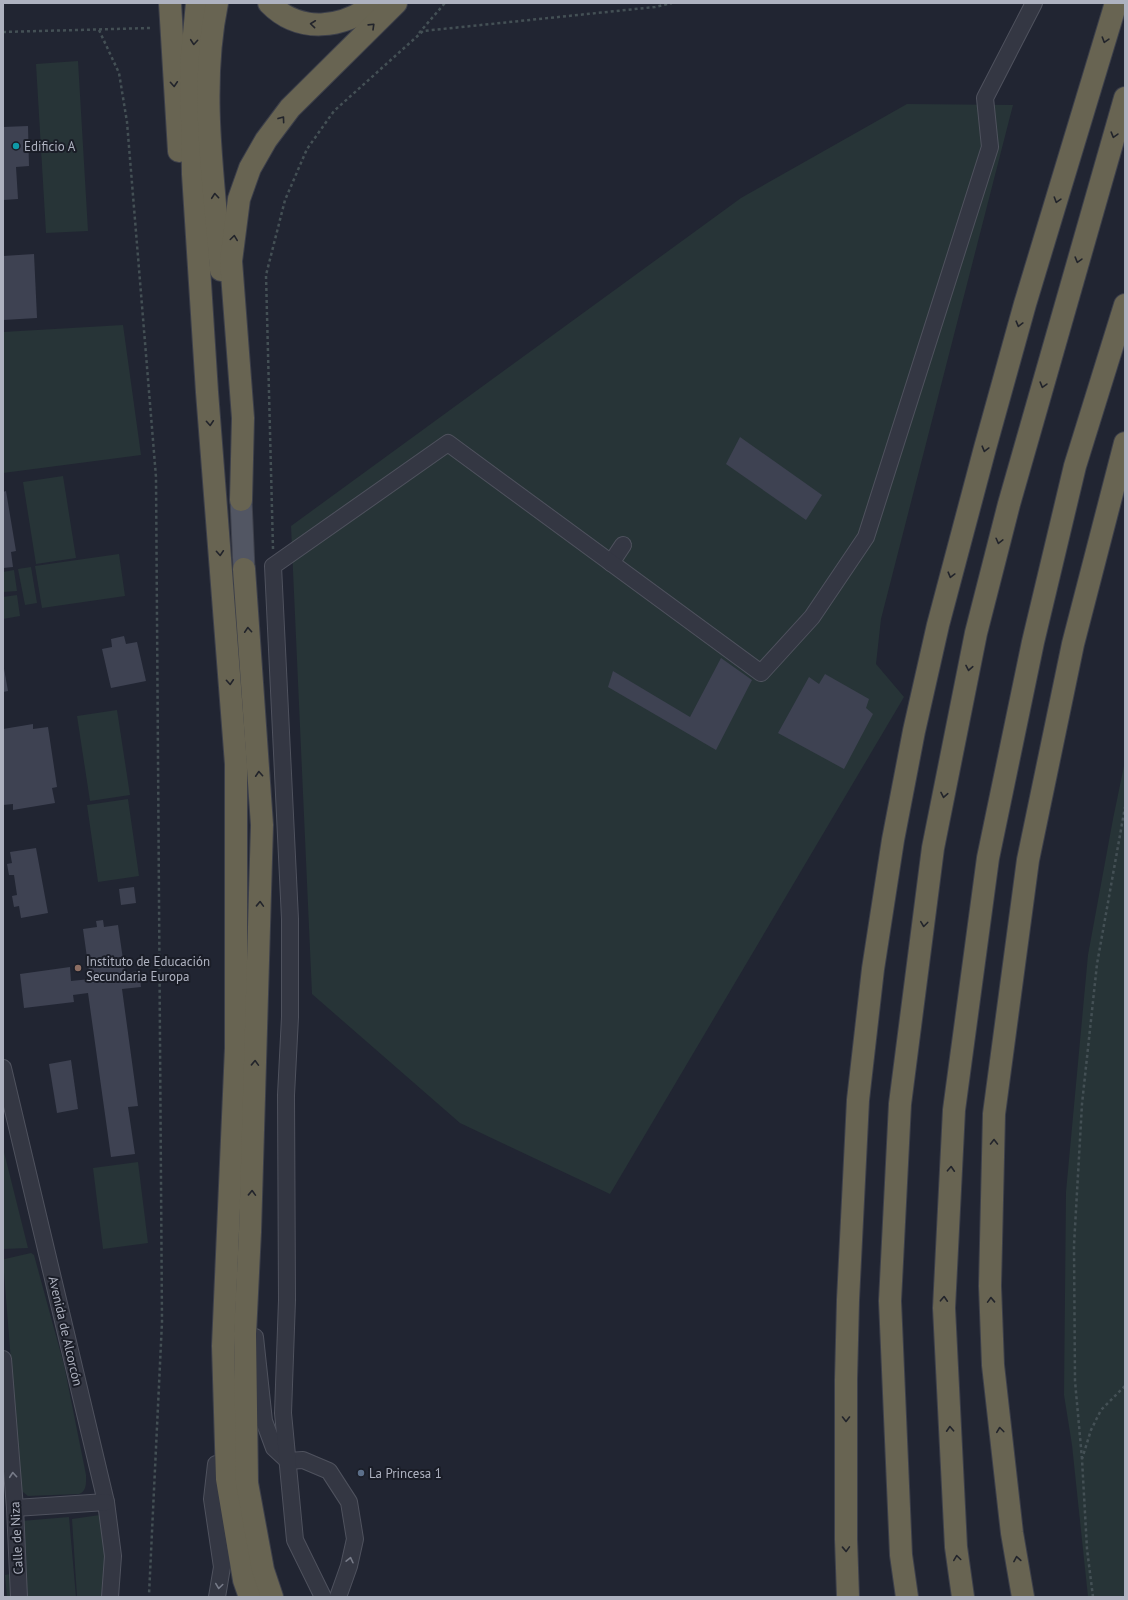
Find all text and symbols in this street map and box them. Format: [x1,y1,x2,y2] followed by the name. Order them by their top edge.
[310,20,316,29] one-way arrow
[367,23,375,31] one-way arrow
[1101,37,1110,44] one-way arrow
[189,39,198,45] one-way arrow
[170,81,179,87] one-way arrow
[277,116,284,123] one-way arrow
[1110,132,1119,139] one-way arrow
[24,138,76,155] place label: Edificio A
[11,141,21,151] marker: Edificio A
[211,193,220,199] one-way arrow
[1053,196,1062,203] one-way arrow
[229,235,238,241] one-way arrow
[1074,257,1083,264] one-way arrow
[1016,321,1024,327] one-way arrow
[1039,382,1047,389] one-way arrow
[205,420,214,426] one-way arrow
[981,446,990,453] one-way arrow
[995,538,1004,545] one-way arrow
[215,550,224,556] one-way arrow
[948,572,956,578] one-way arrow
[244,627,253,633] one-way arrow
[966,665,974,671] one-way arrow
[226,679,235,685] one-way arrow
[254,771,263,777] one-way arrow
[940,792,949,799] one-way arrow
[256,901,264,907] one-way arrow
[919,921,928,927] one-way arrow
[86,953,210,985] place label: Instituto de Educación Secundaria Europa
[73,963,83,973] marker: Instituto de Educación Secundaria Europa
[251,1060,260,1066] one-way arrow
[990,1139,998,1145] one-way arrow
[947,1166,955,1172] one-way arrow
[247,1190,256,1196] one-way arrow
[45,1275,86,1388] street label: Avenida de Alcorcón
[940,1296,949,1302] one-way arrow
[987,1297,995,1303] one-way arrow
[842,1416,850,1422] one-way arrow
[945,1426,954,1432] one-way arrow
[996,1427,1005,1433] one-way arrow
[369,1465,442,1482] place label: La Princesa 1
[356,1468,366,1478] marker: La Princesa 1
[8,1472,17,1478] one-way arrow
[6,1501,27,1575] street label: Calle de Niza
[842,1546,850,1552] one-way arrow
[953,1555,962,1561] one-way arrow
[1013,1555,1021,1562] one-way arrow
[346,1557,354,1563] one-way arrow
[215,1583,224,1589] one-way arrow

